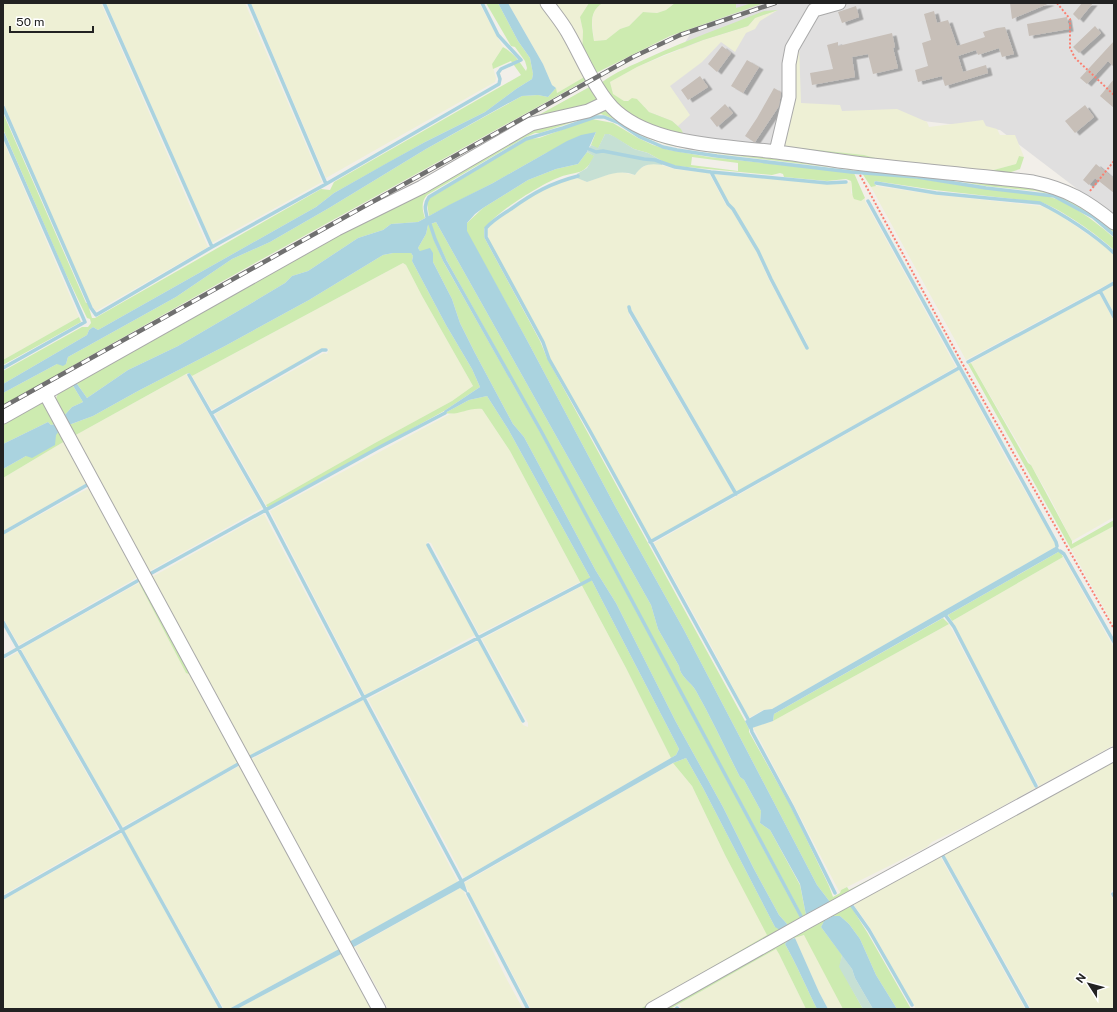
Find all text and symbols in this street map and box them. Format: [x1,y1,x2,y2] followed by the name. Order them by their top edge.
[10,8,93,34] scale bar
[16,15,44,29] text: 50 m
[1069,964,1109,1004] north arrow
[1074,971,1088,985] text: N

